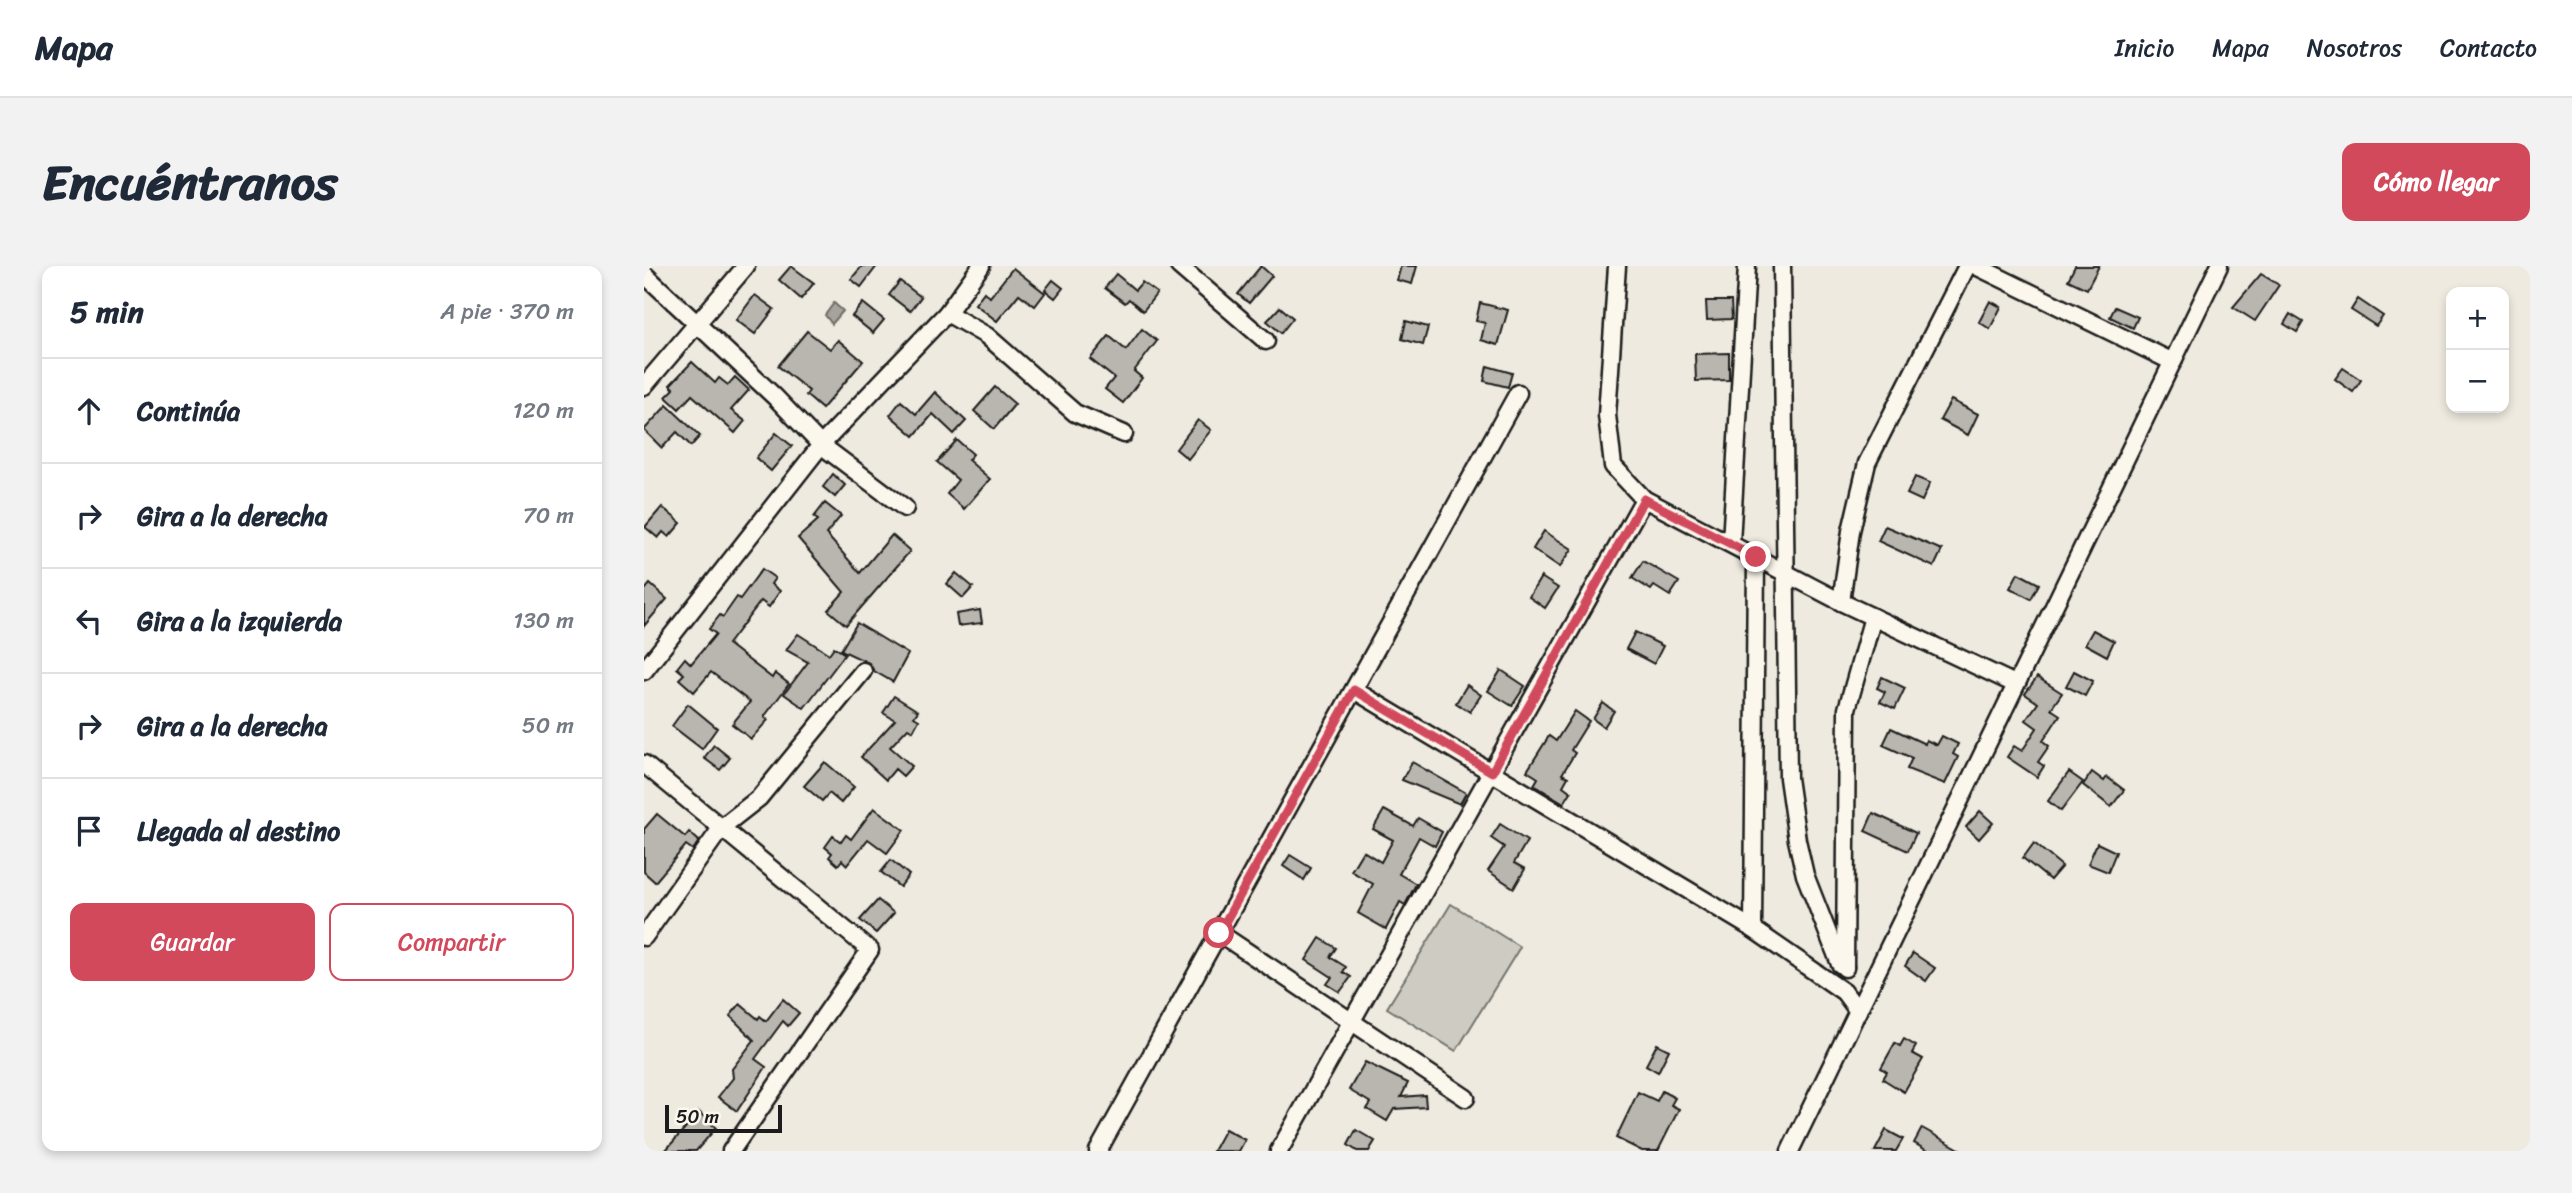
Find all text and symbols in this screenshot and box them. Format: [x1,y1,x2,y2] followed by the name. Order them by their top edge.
[35,19,112,77] text: Mapa
[2115,27,2174,69] text: Inicio
[2212,27,2269,69] text: Mapa
[2307,27,2402,69] text: Nosotros
[2440,27,2537,69] text: Contacto
[42,139,338,226] text: Encuéntranos
[2342,143,2530,221] button: Cómo llegar
[70,285,144,339] text: 5 min
[2446,287,2509,413] map controls
[2446,287,2509,350] button: +
[441,291,574,332] text: A pie · 370 m
[2446,350,2509,413] button: −
[137,388,240,434] text: Continúa
[513,390,574,431] text: 120 m
[70,392,108,430] icon: ahead
[137,493,328,539] text: Gira a la derecha
[523,495,574,536] text: 70 m
[70,497,108,535] icon: right
[1740,541,1771,572] route end
[137,598,342,644] text: Gira a la izquierda
[513,600,574,641] text: 130 m
[70,602,108,640] icon: left
[137,703,328,749] text: Gira a la derecha
[522,705,574,746] text: 50 m
[70,707,108,745] icon: right
[137,808,340,854] text: Llegada al destino
[70,812,108,850] icon: arrive
[70,903,315,981] button: Guardar
[329,903,574,981] button: Compartir
[1203,917,1234,948] route start
[676,1100,719,1133] text: 50 m
[665,1102,782,1134] scale bar

